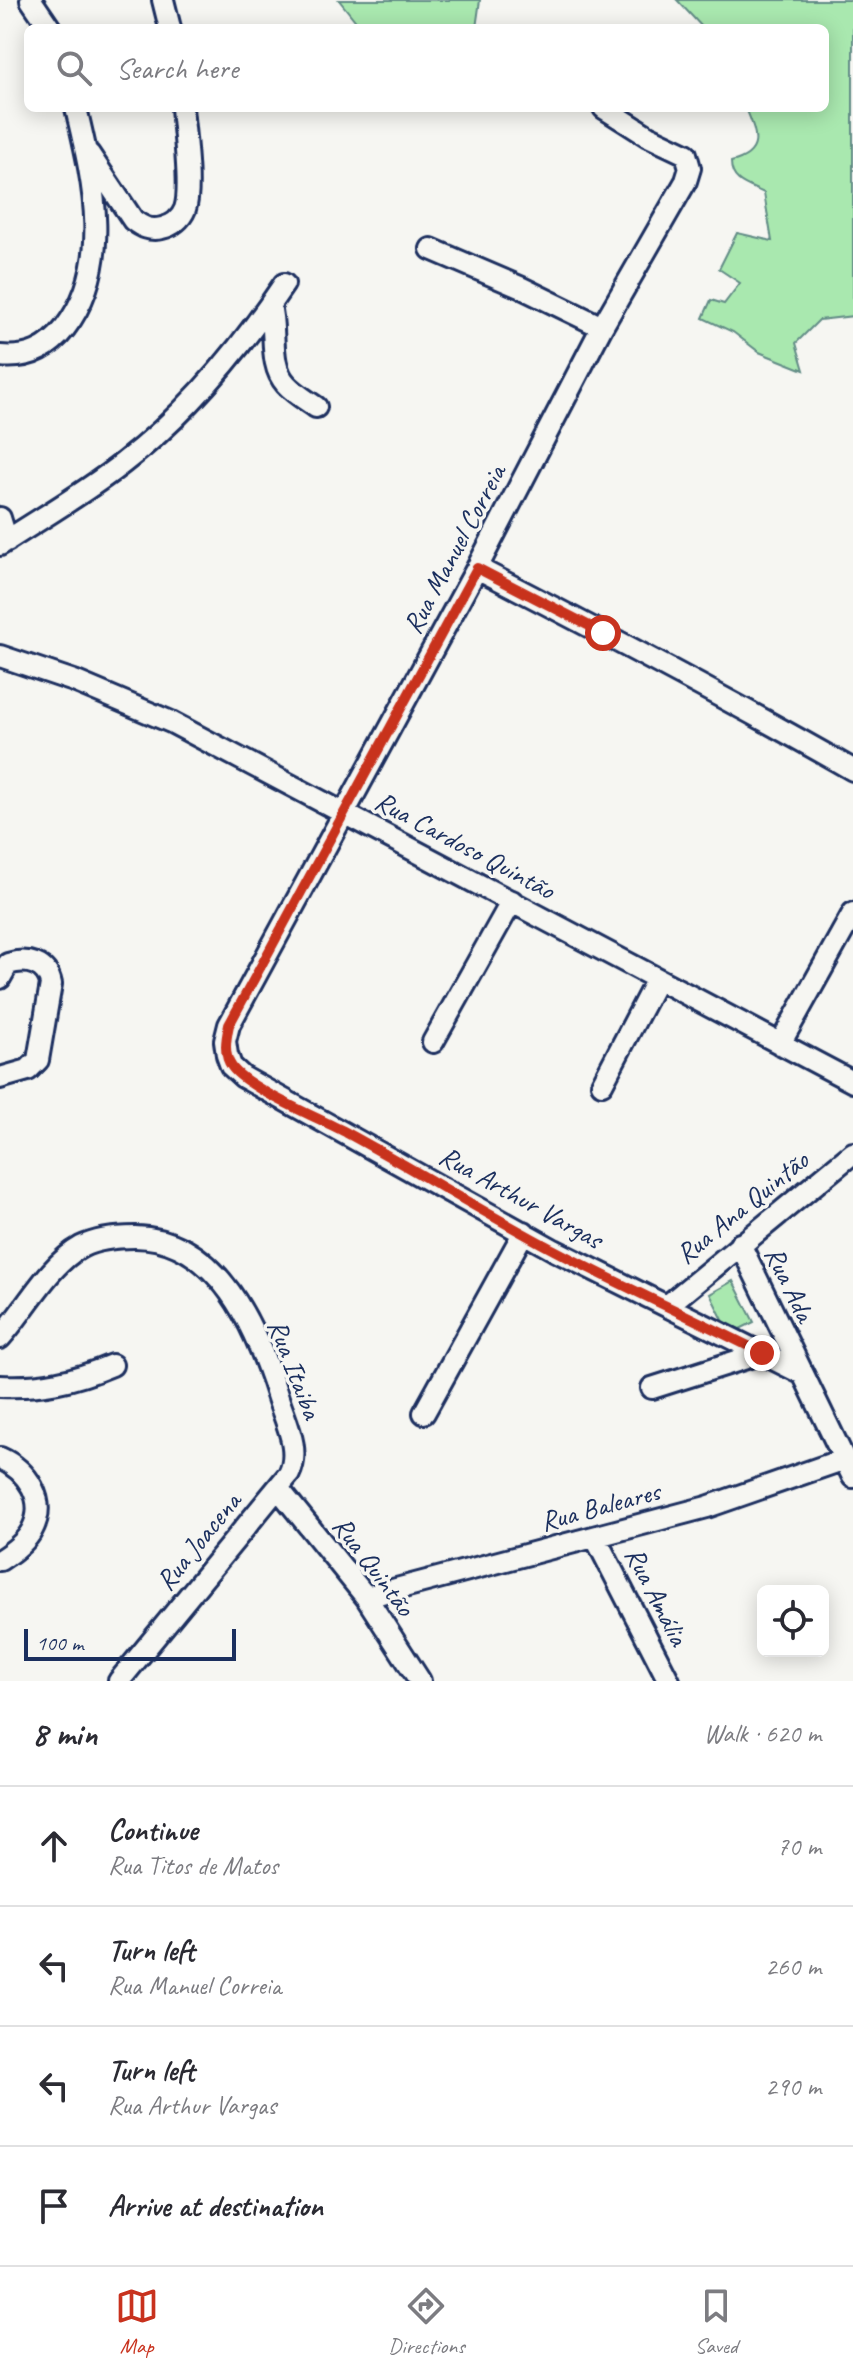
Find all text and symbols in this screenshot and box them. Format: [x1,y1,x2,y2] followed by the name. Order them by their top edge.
[24,24,829,112] search box
[52,46,96,90] icon: search
[116,49,238,87] text: Search here
[395,456,514,640] street label: Rua Manuel Correia
[585,615,621,651] route start
[369,783,563,908] street label: Rua Cardoso Quintão
[433,1138,611,1257] street label: Rua Arthur Vargas
[668,1141,817,1271] street label: Rua Ana Quintão
[757,1241,824,1329] street label: Rua Ada
[260,1314,331,1425] street label: Rua Itaiba
[744,1335,780,1371] route end
[536,1473,666,1539] street label: Rua Baleares
[148,1483,250,1597] street label: Rua Joacena
[325,1509,424,1624] street label: Rua Quintão
[617,1541,697,1653] street label: Rua Amália
[757,1585,829,1657] map controls
[757,1585,829,1657] button: locate
[24,1625,236,1661] scale bar
[36,1629,83,1657] text: 100 m
[32,1712,97,1755] text: 8 min
[704,1717,821,1750] text: Walk · 620 m
[108,1811,198,1849] text: Continue
[32,1824,76,1868] icon: ahead
[777,1830,821,1863] text: 70 m
[108,1849,278,1882] text: Rua Titos de Matos
[108,1931,195,1969] text: Turn left
[32,1944,76,1988] icon: left
[765,1950,821,1983] text: 260 m
[108,1969,281,2002] text: Rua Manuel Correia
[108,2051,195,2089] text: Turn left
[32,2064,76,2108] icon: left
[765,2070,821,2103] text: 290 m
[108,2089,276,2122] text: Rua Arthur Vargas
[32,2184,76,2228] icon: arrive
[108,2187,323,2225] text: Arrive at destination
[115,2284,159,2360] tab: Map
[388,2284,465,2360] tab: Directions
[694,2284,738,2360] tab: Saved

